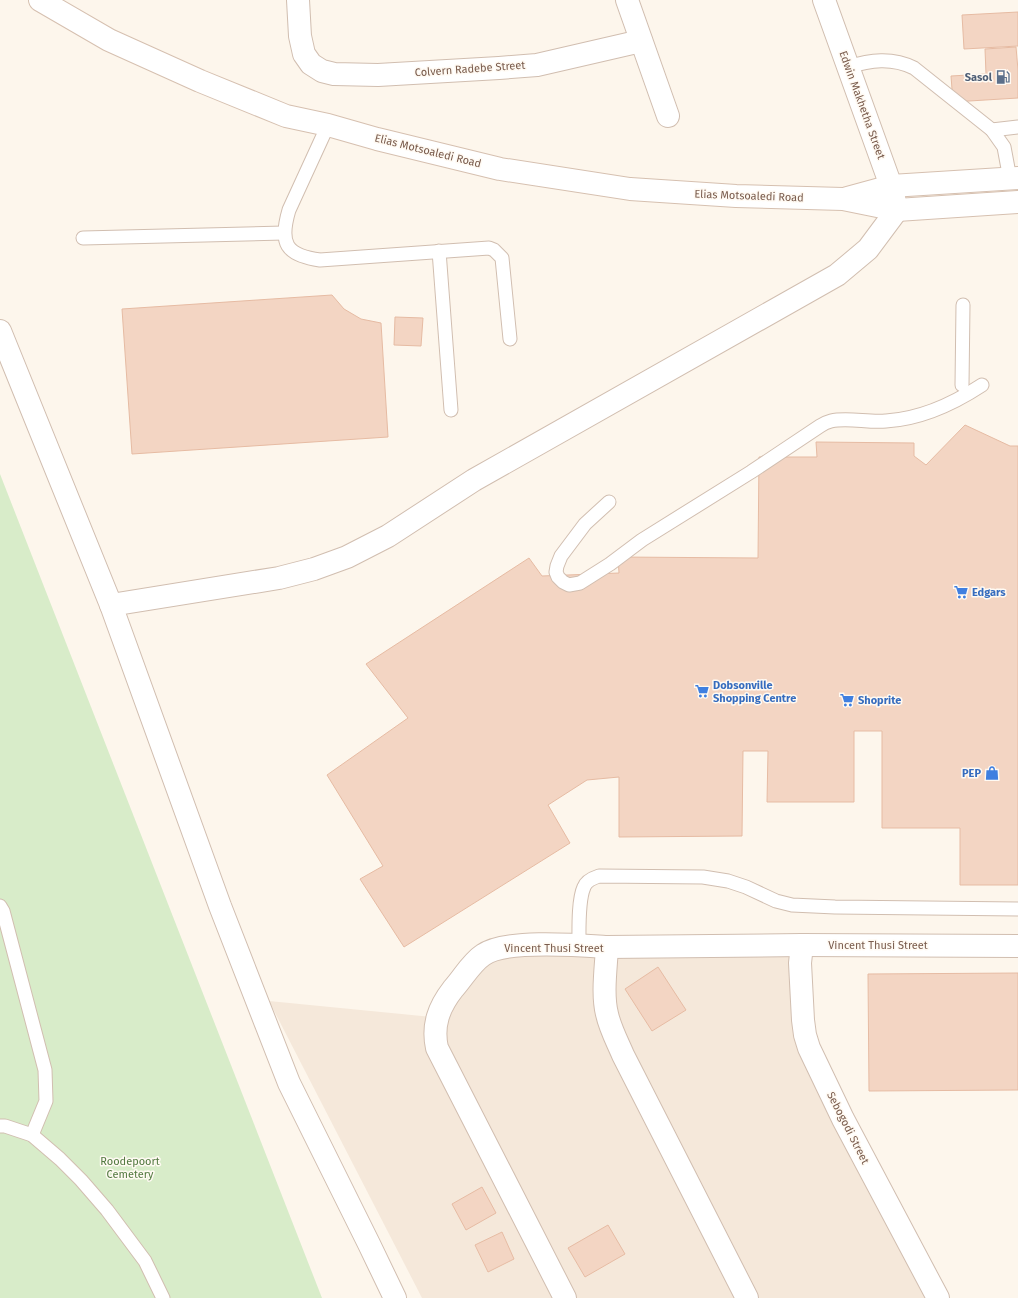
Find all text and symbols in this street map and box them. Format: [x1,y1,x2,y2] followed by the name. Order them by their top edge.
[836,49,888,161] street label: Edwin Makhetha Street
[414,59,526,79] street label: Colvern Radebe Street
[995,69,1011,85] fuel station icon: Sasol
[965,71,993,84] place label: Sasol
[373,131,483,171] street label: Elias Motsoaledi Road
[694,188,804,204] street label: Elias Motsoaledi Road
[953,584,969,600] supermarket icon: Edgars
[972,586,1006,599] place label: Edgars
[713,679,796,705] place label: Dobsonville Shopping Centre
[694,683,710,699] supermarket icon: Dobsonville Shopping Centre
[839,692,855,708] supermarket icon: Shoprite
[858,694,901,707] place label: Shoprite
[984,765,1000,781] shop icon: PEP
[962,767,981,780] place label: PEP
[828,939,928,952] street label: Vincent Thusi Street
[504,942,604,955] street label: Vincent Thusi Street
[824,1090,872,1166] street label: Sebogodi Street
[100,1155,160,1181] park label: Roodepoort Cemetery

